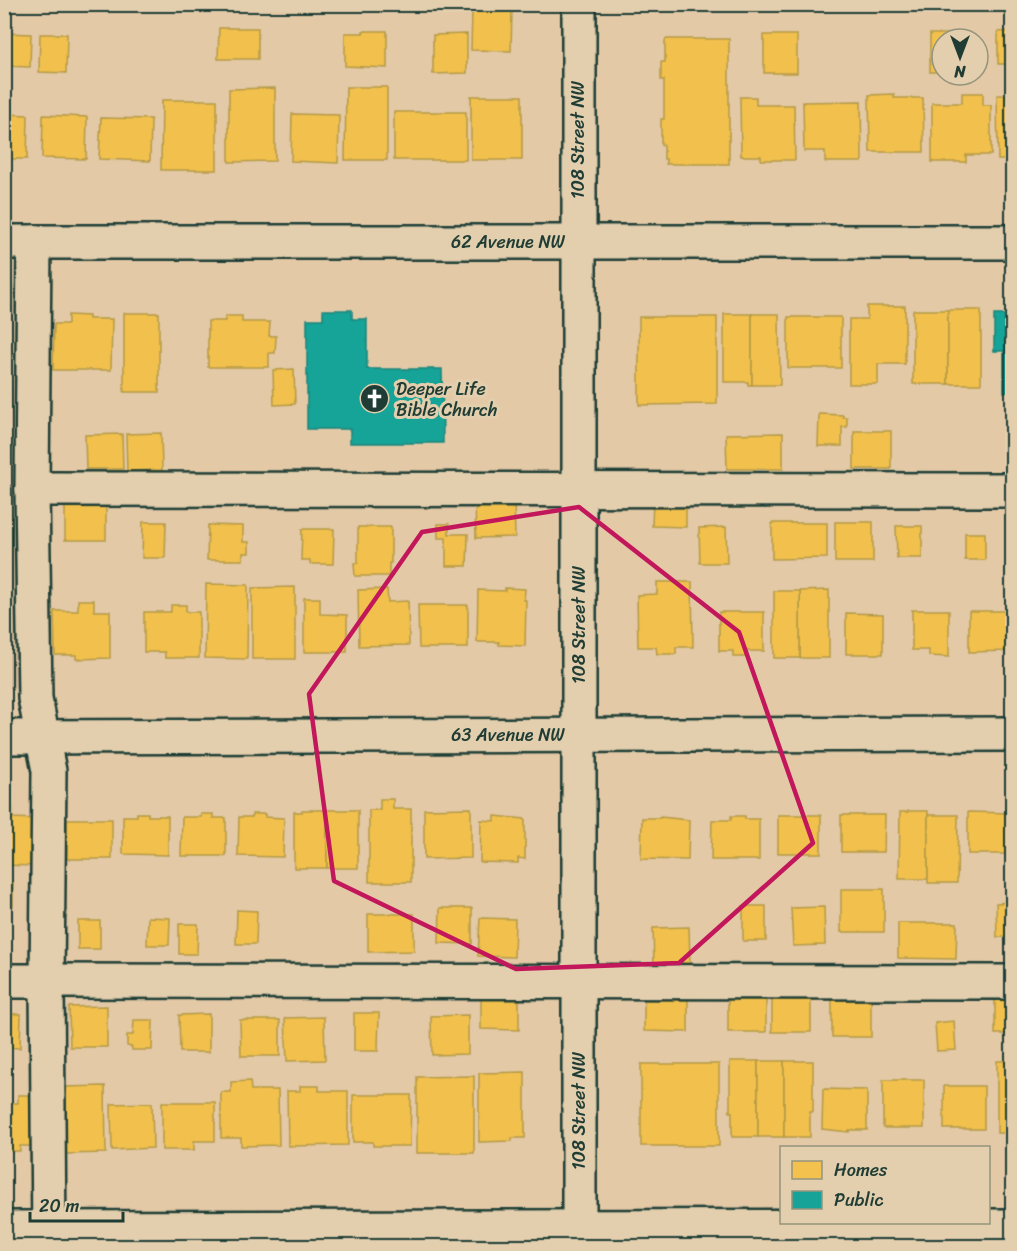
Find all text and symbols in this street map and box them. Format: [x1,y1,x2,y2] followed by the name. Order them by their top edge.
[930,27,990,87] north arrow
[954,57,967,86] text: N
[562,80,594,199] street label: 108 Street NW
[451,226,566,258] street label: 62 Avenue NW
[396,373,497,426] place label: Deeper Life Bible Church
[359,383,391,415] church icon: Deeper Life Bible Church
[563,565,595,684] street label: 108 Street NW
[451,719,566,751] street label: 63 Avenue NW
[563,1051,595,1170] street label: 108 Street NW
[780,1146,990,1224] legend
[834,1154,888,1186] text: Homes
[834,1184,884,1216] text: Public
[30,1185,123,1223] scale bar
[39,1190,79,1222] text: 20 m

